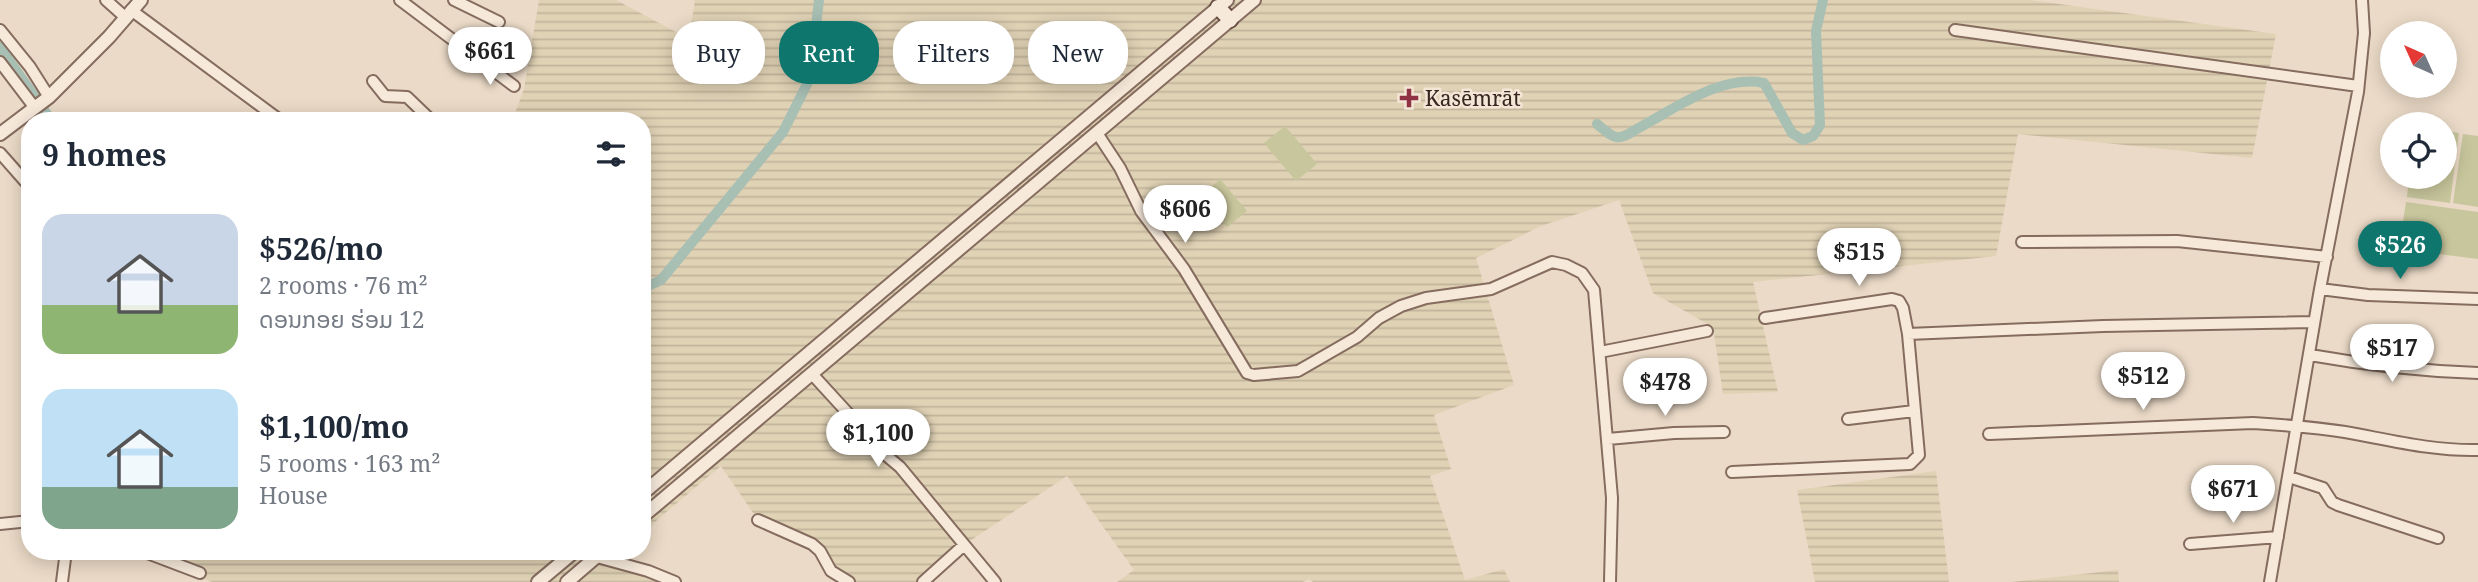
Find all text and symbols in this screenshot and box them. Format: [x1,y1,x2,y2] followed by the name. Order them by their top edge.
[672,21,765,84] chip: Buy
[779,21,879,84] chip: Rent
[893,21,1014,84] chip: Filters
[1028,21,1128,84] chip: New
[2380,21,2457,98] north arrow
[2380,21,2457,189] map controls
[449,28,531,87] pin: $661
[464,34,516,66] text: $661
[1425,84,1521,112] place label: Kasēmrāt
[1399,88,1419,108] marker: Kasēmrāt
[2380,112,2457,189] button: locate
[42,134,166,175] text: 9 homes
[592,135,630,173] icon: filters
[1144,186,1226,245] pin: $606
[1159,192,1211,224] text: $606
[2359,222,2441,281] pin: $526
[259,228,383,269] text: $526/mo
[2374,228,2426,260] text: $526
[1818,229,1900,288] pin: $515
[1833,235,1885,267] text: $515
[98,242,182,326] icon: home
[259,269,428,301] text: 2 rooms · 76 m²
[259,303,425,335] text: ດອນກອຍ ຮ່ອມ 12
[2351,324,2433,384] pin: $517
[2366,331,2418,363] text: $517
[2102,352,2184,412] pin: $512
[1624,358,1706,418] pin: $478
[2117,359,2169,391] text: $512
[1639,365,1691,397] text: $478
[259,406,409,447] text: $1,100/mo
[821,410,935,469] pin: $1,100
[842,416,914,448] text: $1,100
[98,417,182,501] icon: home
[259,447,441,479] text: 5 rooms · 163 m²
[2192,466,2274,525] pin: $671
[2207,472,2259,504] text: $671
[259,479,328,511] text: House

